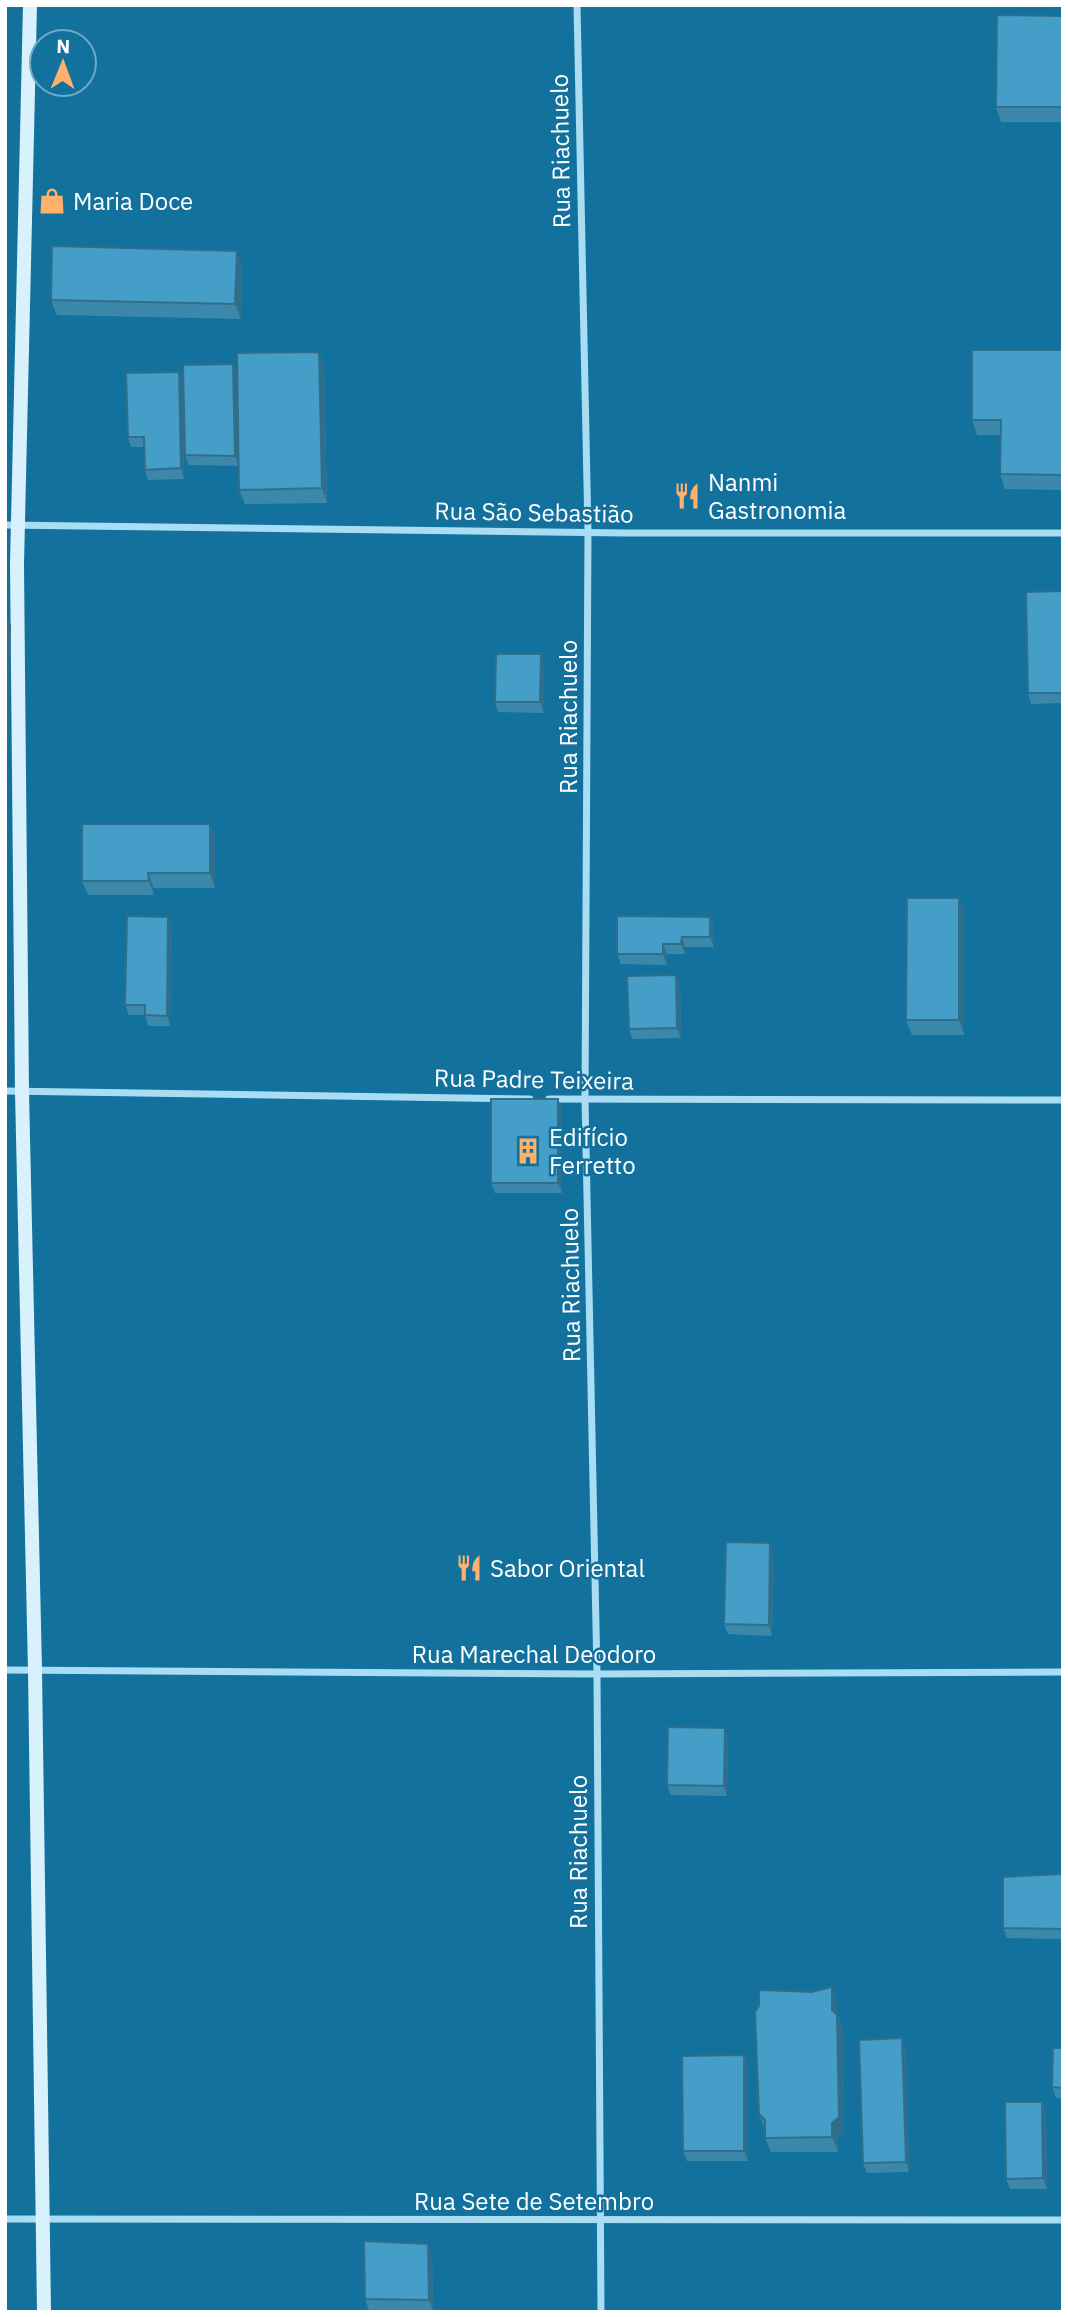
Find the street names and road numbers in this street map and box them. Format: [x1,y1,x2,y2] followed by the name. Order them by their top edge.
[543,74,577,228] street label: Rua Riachuelo
[434,494,634,530] street label: Rua São Sebastião
[552,640,584,794] street label: Rua Riachuelo
[434,1061,634,1097] street label: Rua Padre Teixeira
[553,1208,587,1362] street label: Rua Riachuelo
[412,1638,656,1670] street label: Rua Marechal Deodoro
[562,1775,594,1929] street label: Rua Riachuelo
[414,2185,654,2217] street label: Rua Sete de Setembro

